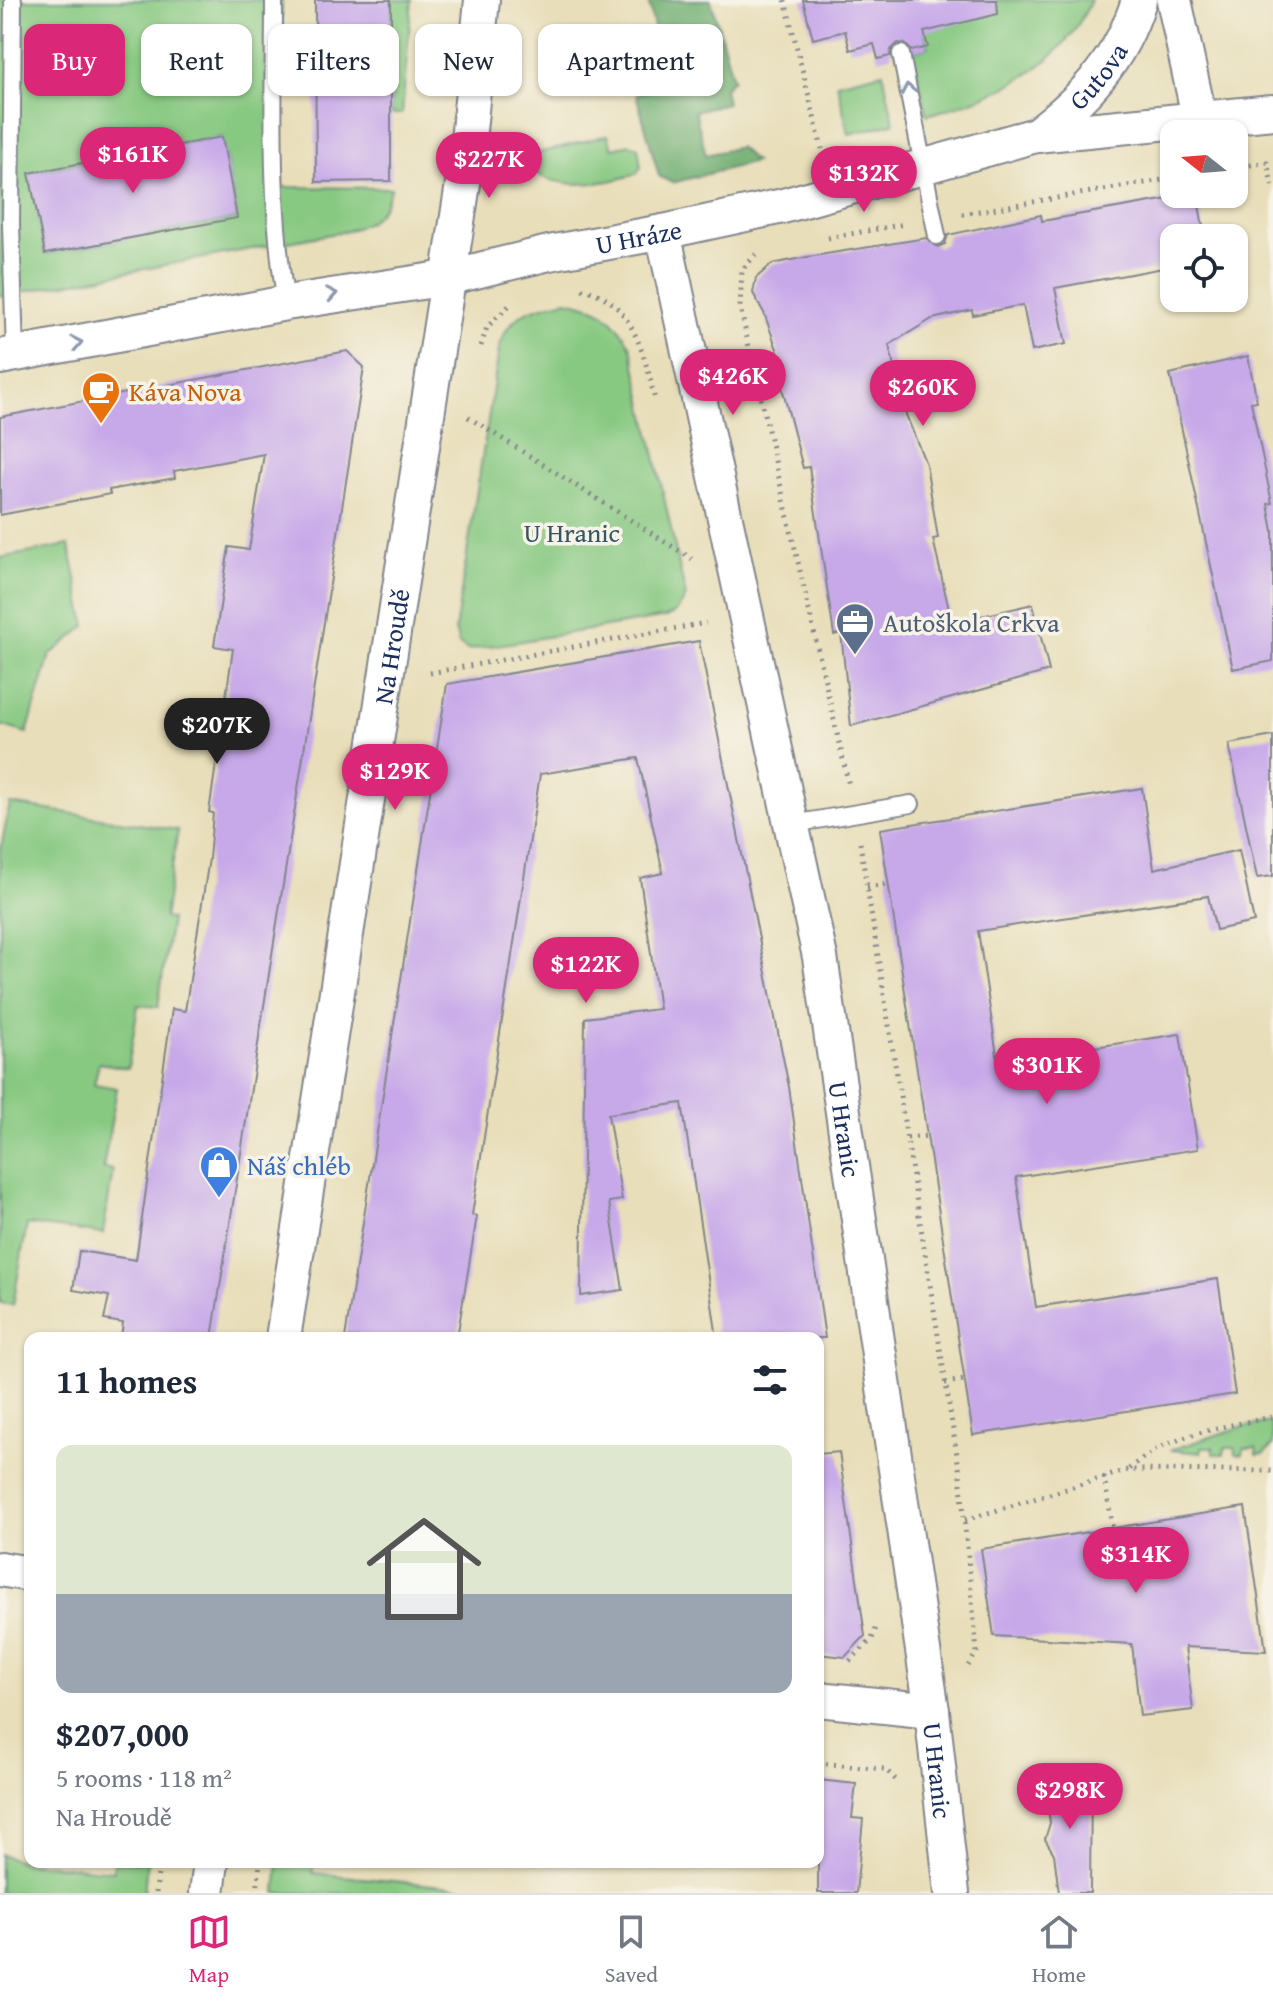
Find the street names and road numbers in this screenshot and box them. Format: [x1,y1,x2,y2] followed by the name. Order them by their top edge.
[1059,35,1137,118] street label: Gutova
[592,209,685,264] street label: U Hráze
[363,586,419,707] street label: Na Hroudě
[819,1079,872,1180] street label: U Hranic
[914,1721,963,1821] street label: U Hranic

